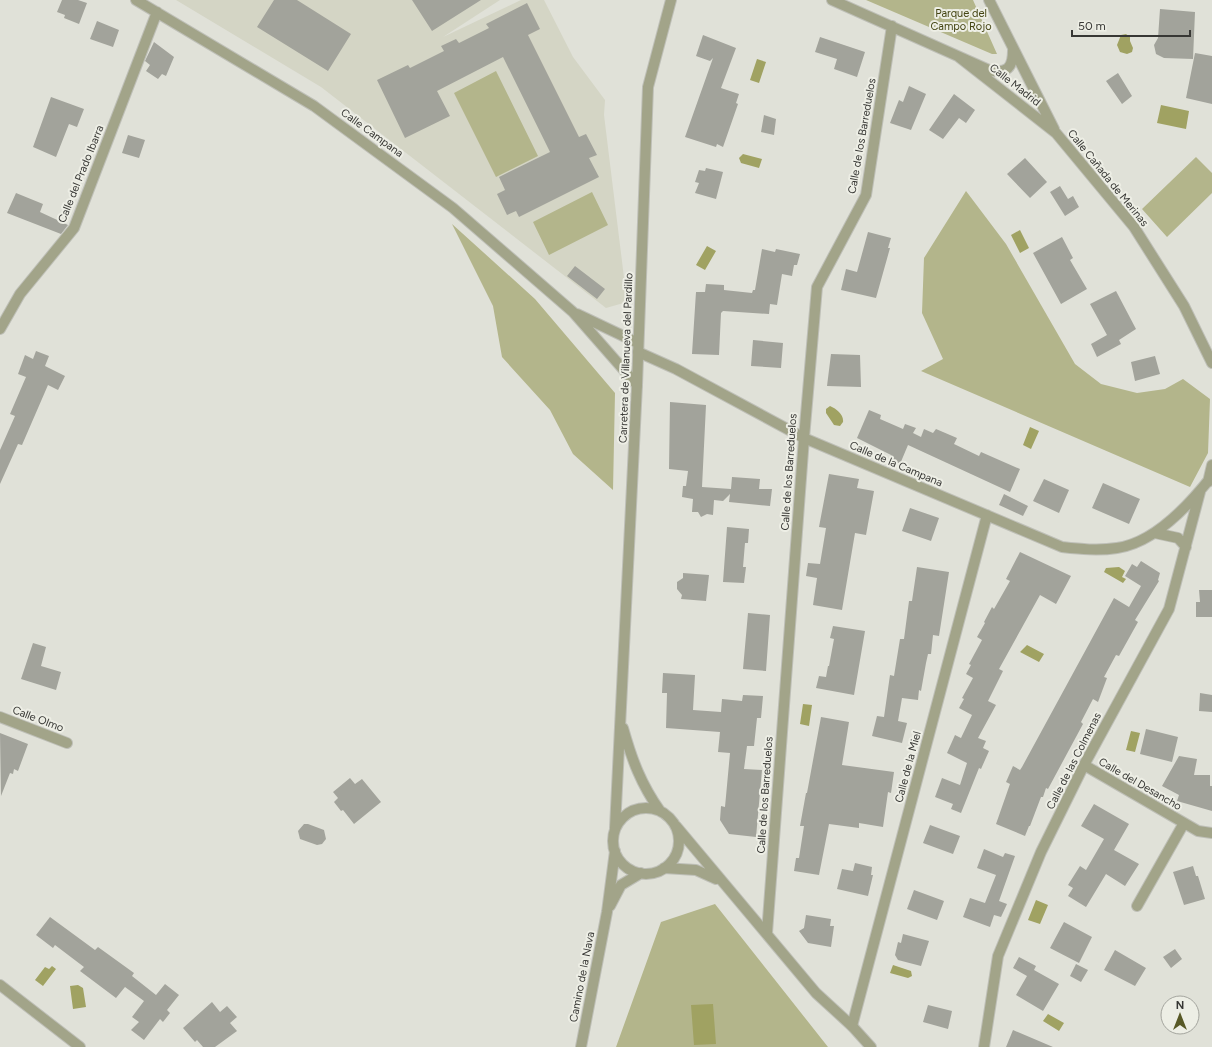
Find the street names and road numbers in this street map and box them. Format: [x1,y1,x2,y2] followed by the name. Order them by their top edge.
[987,61,1043,109] street label: Calle Madrid
[845,77,879,195] street label: Calle de los Barreduelos
[338,106,406,160] street label: Calle Campana
[55,123,107,225] street label: Calle del Prado Ibarra
[1065,127,1151,229] street label: Calle Cañada de Merinas
[617,273,635,443] street label: Carretera de Villanueva del Pardillo
[778,413,800,531] street label: Calle de los Barreduelos
[848,439,944,489] street label: Calle de la Campana
[11,703,65,735] street label: Calle Olmo
[1044,710,1104,812] street label: Calle de las Colmenas
[892,730,924,804] street label: Calle de la Miel
[754,736,776,854] street label: Calle de los Barreduelos
[1096,755,1184,813] street label: Calle del Desancho
[567,931,597,1023] street label: Camino de la Nava

